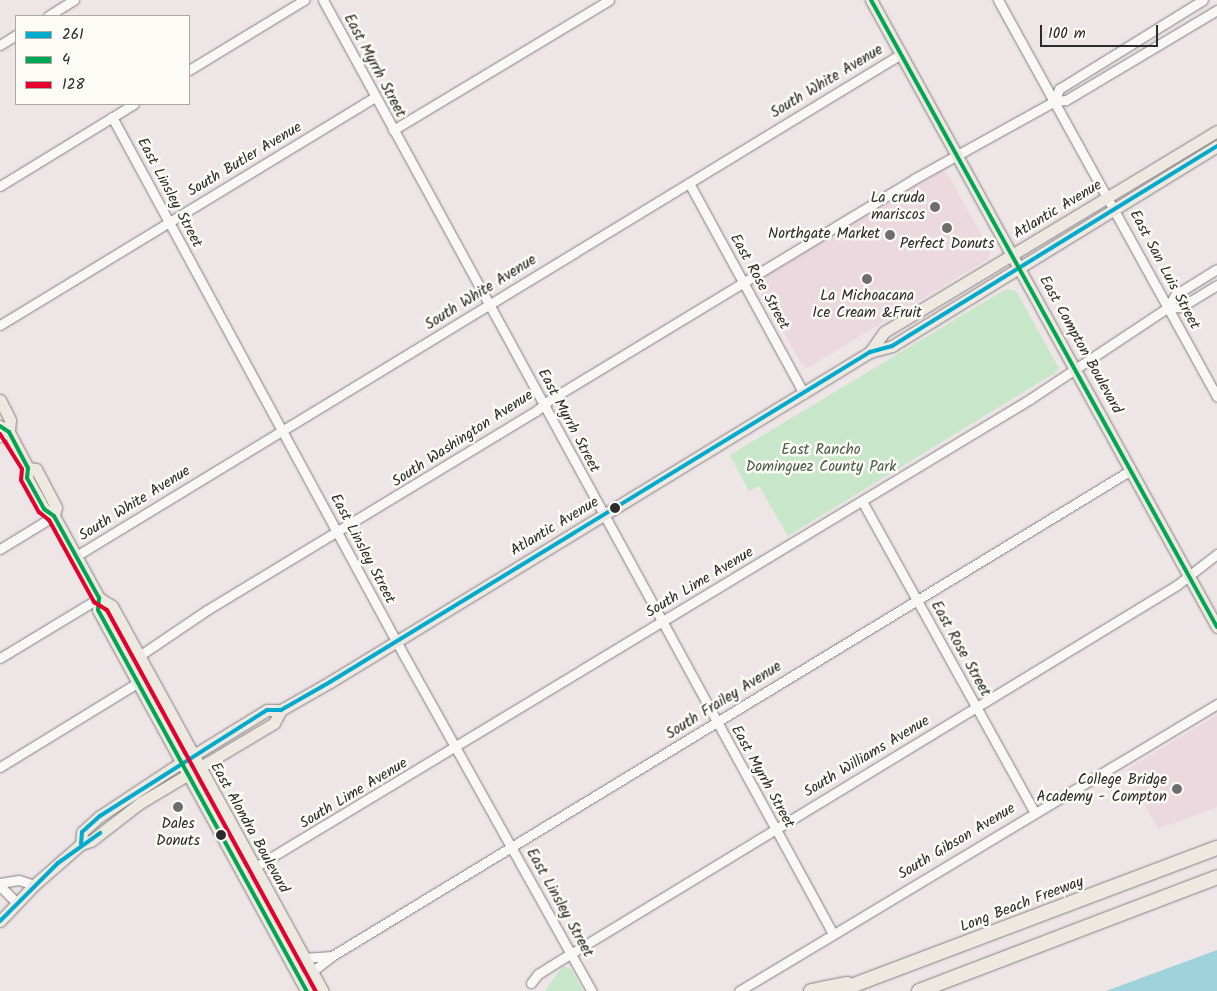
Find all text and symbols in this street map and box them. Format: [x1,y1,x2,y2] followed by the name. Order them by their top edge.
[339,11,409,121] street label: East Myrrh Street
[15,15,190,105] legend
[1042,15,1160,47] scale bar
[1048,22,1086,46] text: 100 m
[62,23,84,47] text: 261
[768,41,886,123] street label: South White Avenue
[62,48,70,72] text: 4
[62,73,84,97] text: 128
[185,119,305,201] street label: South Butler Avenue
[132,135,206,251] street label: East Linsley Street
[1011,177,1105,243] street label: Atlantic Avenue
[870,189,925,224] place label: La cruda mariscos
[929,201,941,213] marker: La cruda mariscos
[1125,207,1203,333] street label: East San Luis Street
[941,222,953,234] marker: Perfect Donuts
[768,226,880,244] place label: Northgate Market
[884,229,896,241] marker: Northgate Market
[725,231,793,333] street label: East Rose Street
[900,236,994,254] place label: Perfect Donuts
[422,251,540,335] street label: South White Avenue
[861,273,873,285] marker: La Michoacana Ice Cream &Fruit
[1034,273,1126,417] street label: East Compton Boulevard
[812,287,922,322] place label: La Michoacana Ice Cream &Fruit
[533,366,603,476] street label: East Myrrh Street
[389,387,537,491] street label: South Washington Avenue
[746,441,896,476] park label: East Rancho Dominguez County Park
[76,462,194,546] street label: South White Avenue
[325,491,399,607] street label: East Linsley Street
[508,494,602,560] street label: Atlantic Avenue
[610,503,620,513] unlabelled marker
[643,544,757,622] street label: South Lime Avenue
[926,598,994,700] street label: East Rose Street
[663,658,785,744] street label: South Frailey Avenue
[801,712,933,802] street label: South Williams Avenue
[726,722,798,832] street label: East Myrrh Street
[297,755,411,833] street label: South Lime Avenue
[206,759,292,897] street label: East Alondra Boulevard
[1037,771,1167,806] place label: College Bridge Academy - Compton
[1171,783,1183,795] marker: College Bridge Academy - Compton
[895,800,1019,884] street label: South Gibson Avenue
[172,801,184,813] marker: Dales Donuts
[156,815,200,850] place label: Dales Donuts
[216,830,226,840] unlabelled marker
[522,845,596,961] street label: East Linsley Street
[958,873,1086,937] street label: Long Beach Freeway

